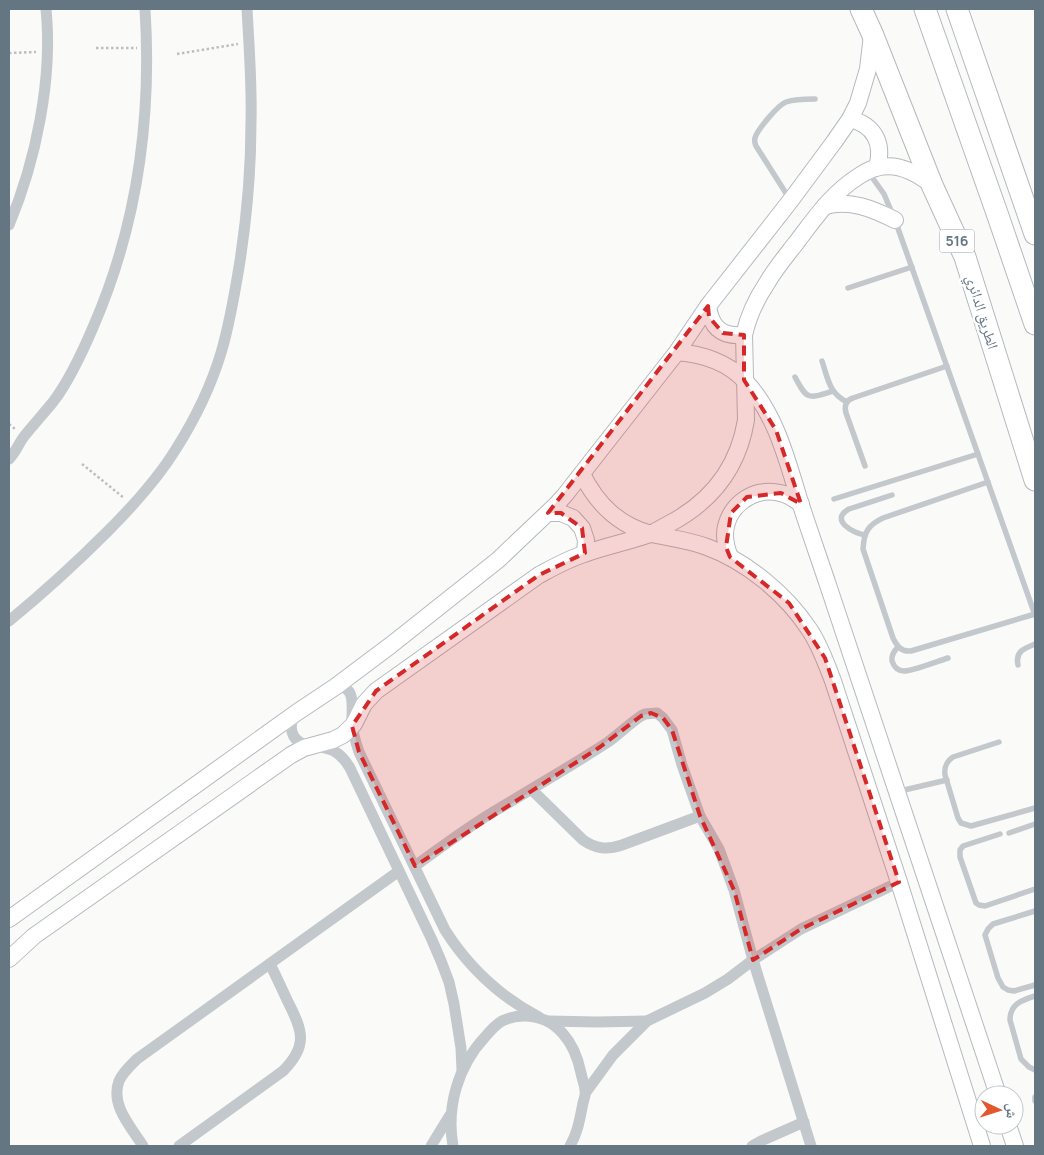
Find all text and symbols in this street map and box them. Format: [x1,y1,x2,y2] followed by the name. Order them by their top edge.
[940,230,974,252] road number: 516
[959,272,1004,352] street label: الطريق الدائري
[974,1085,1024,1135] north arrow
[1002,1103,1022,1119] text: ش

